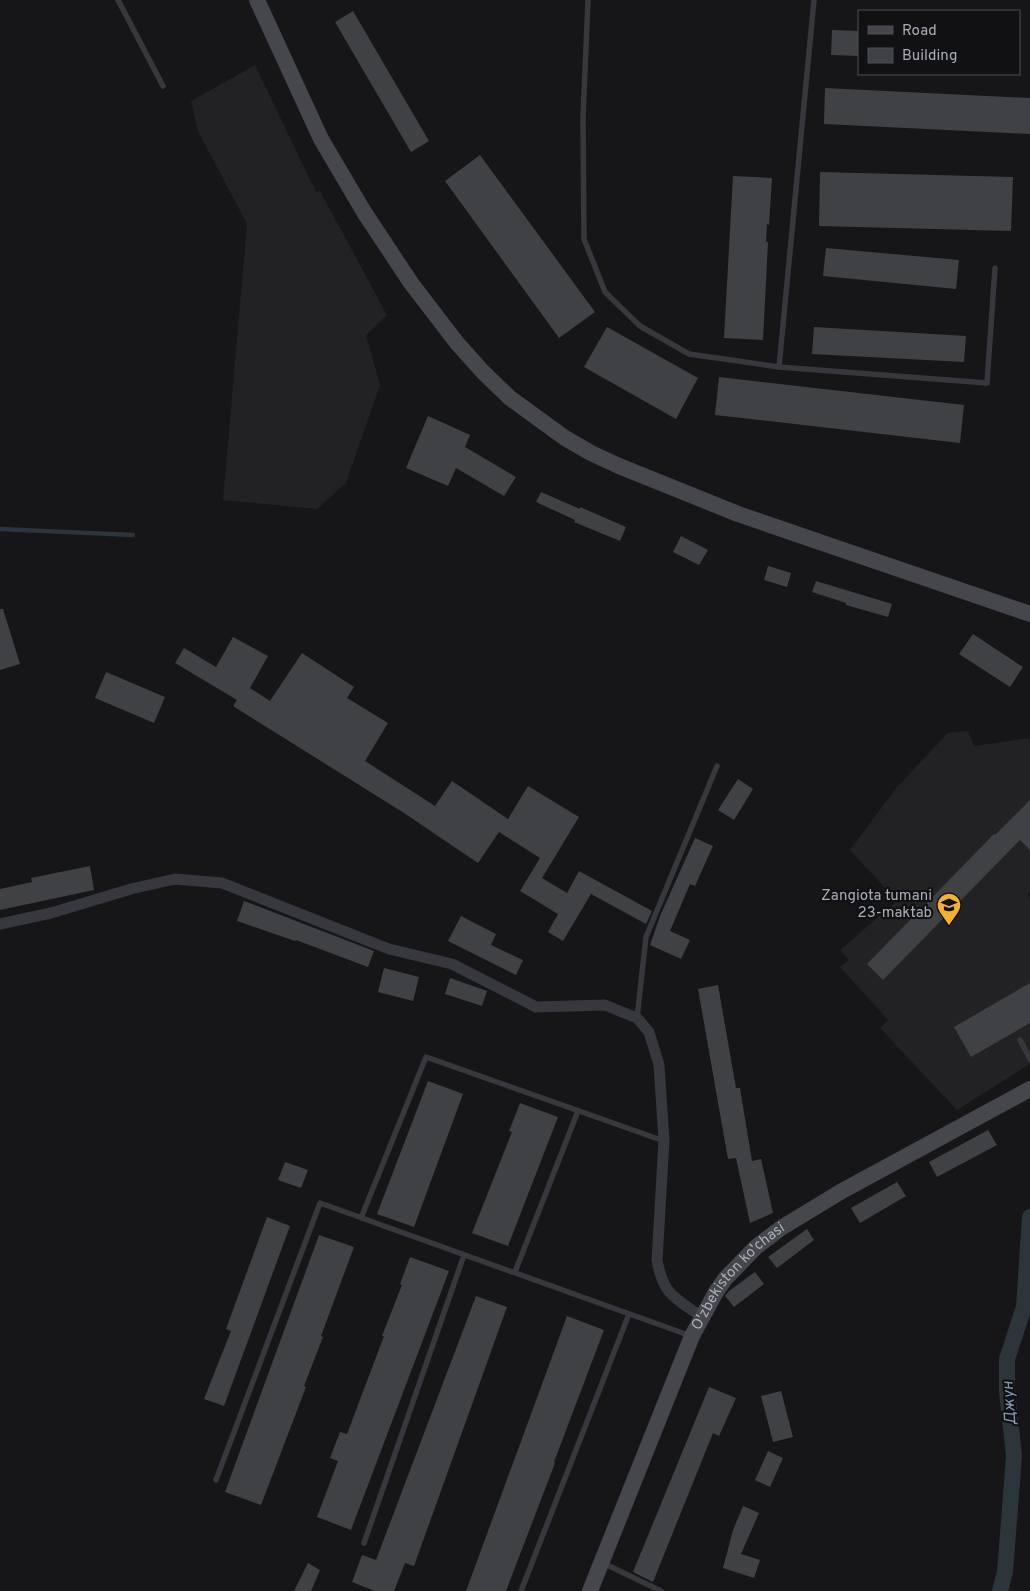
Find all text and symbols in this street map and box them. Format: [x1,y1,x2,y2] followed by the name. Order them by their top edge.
[858,10,1020,75] legend
[902,22,937,41] text: Road
[902,47,957,66] text: Building
[821,887,932,923] place label: Zangiota tumani 23-maktab
[936,892,962,926] school or university icon: Zangiota tumani 23-maktab
[687,1218,788,1334] street label: O'zbekiston ko'chasi
[998,1380,1021,1425] water label: Джун

